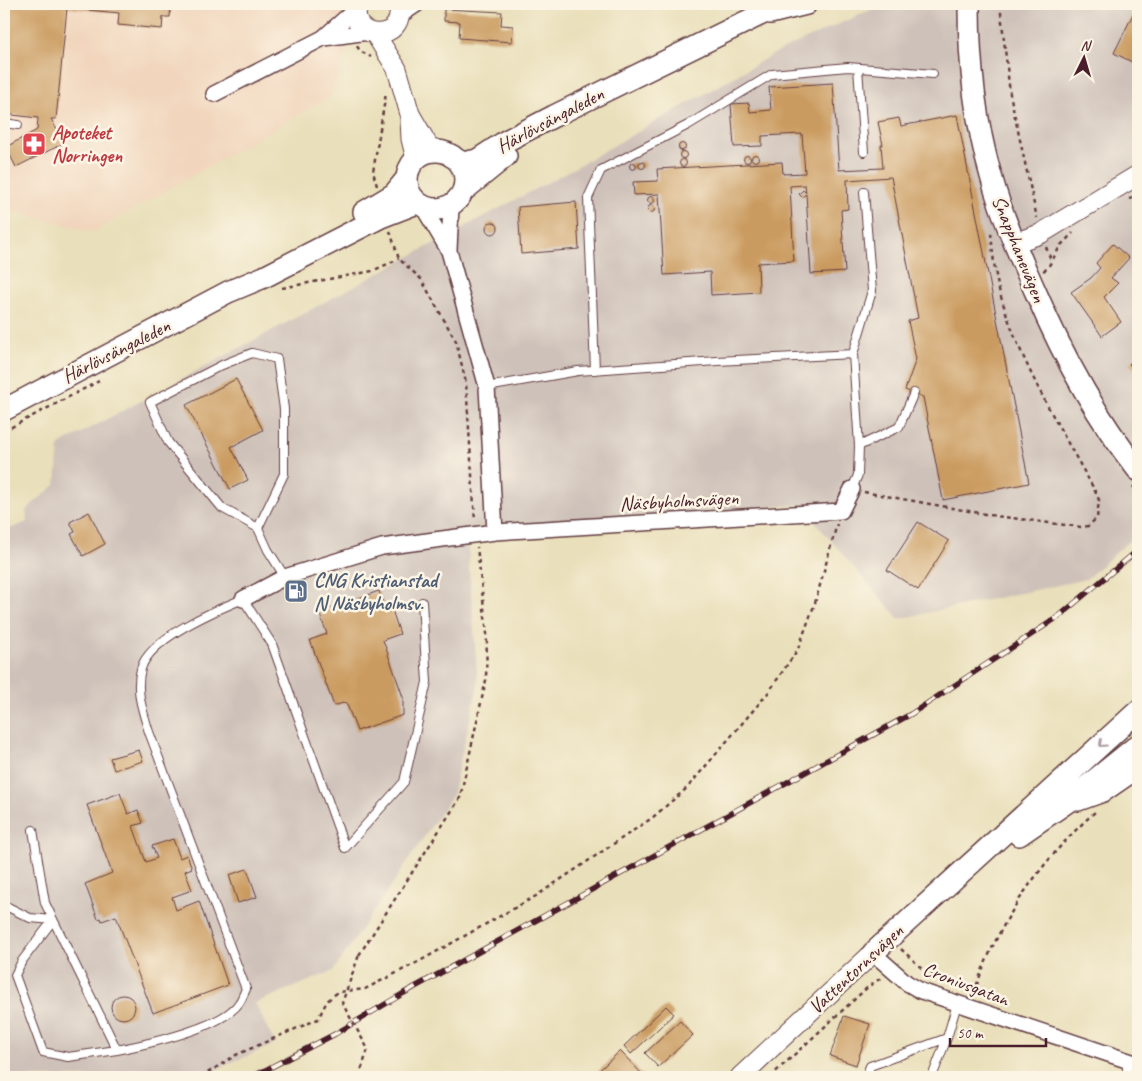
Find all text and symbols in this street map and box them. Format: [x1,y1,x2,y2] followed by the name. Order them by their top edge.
[1060,32,1110,82] north arrow
[1080,37,1092,55] text: N
[492,81,609,159] street label: Härlövsängaleden
[52,120,123,168] place label: Apoteket Norringen
[21,131,47,157] pharmacy icon: Apoteket Norringen
[986,192,1052,307] street label: Snapphanevägen
[58,313,175,389] street label: Härlövsängaleden
[619,485,740,517] street label: Näsbyholmsvägen
[314,568,441,616] place label: CNG Kristianstad N Näsbyholmsv.
[283,578,309,604] fuel station icon: CNG Kristianstad N Näsbyholmsv.
[1099,738,1108,747] one-way arrow
[803,918,909,1019] street label: Vattentornsvägen
[919,956,1013,1012] street label: Croniusgatan
[950,1016,1046,1048] scale bar
[957,1024,984,1043] text: 50 m

